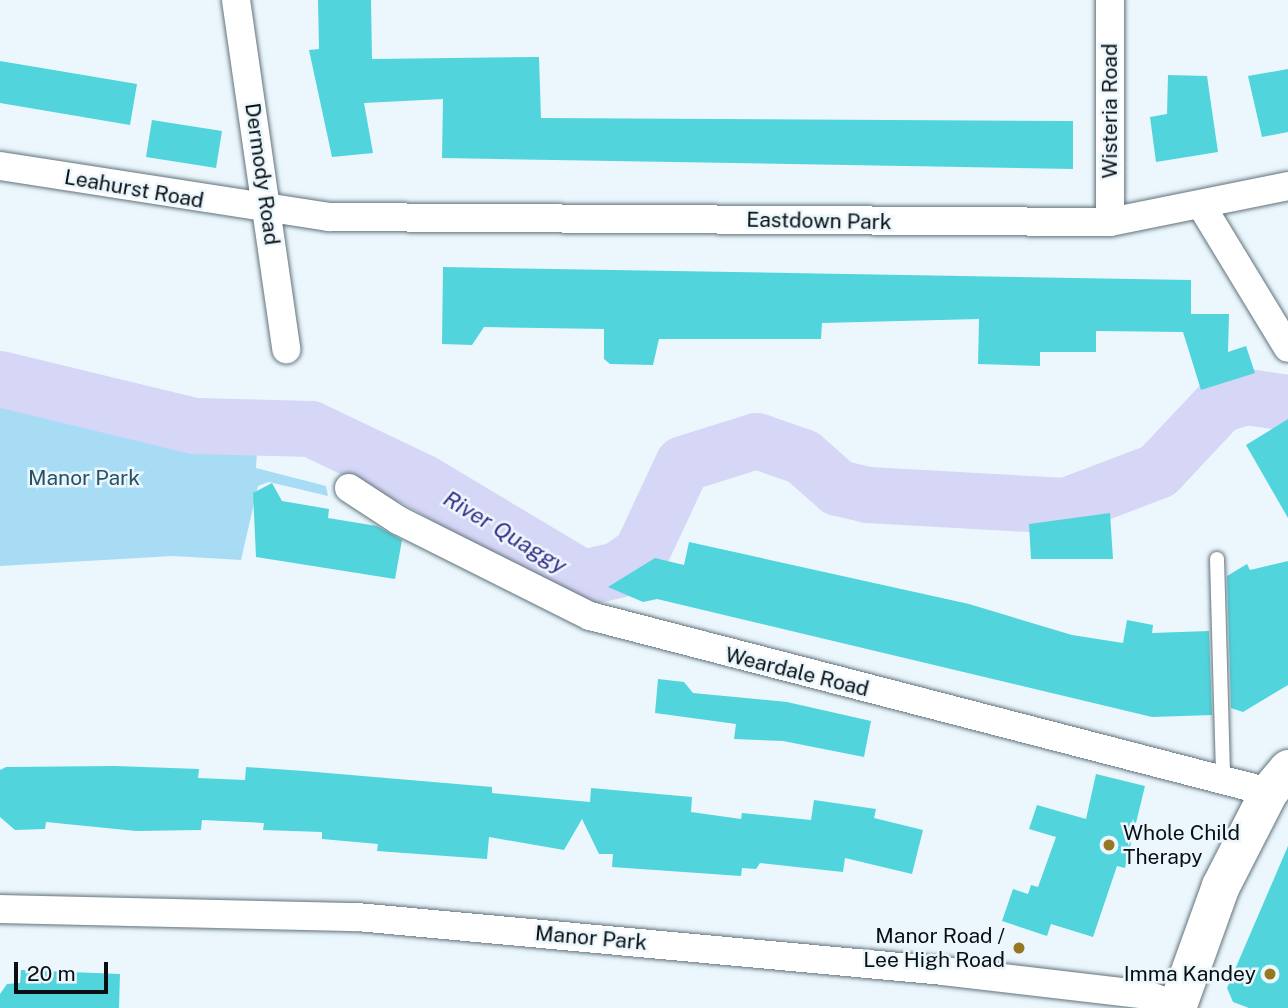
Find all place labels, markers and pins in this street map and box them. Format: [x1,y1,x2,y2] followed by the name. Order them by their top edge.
[1123,820,1240,870] place label: Whole Child Therapy
[1101,837,1117,853] marker: Whole Child Therapy
[863,923,1005,973] place label: Manor Road / Lee High Road
[1011,940,1027,956] marker: Manor Road / Lee High Road
[1124,961,1256,987] place label: Imma Kandey
[1262,966,1278,982] marker: Imma Kandey

